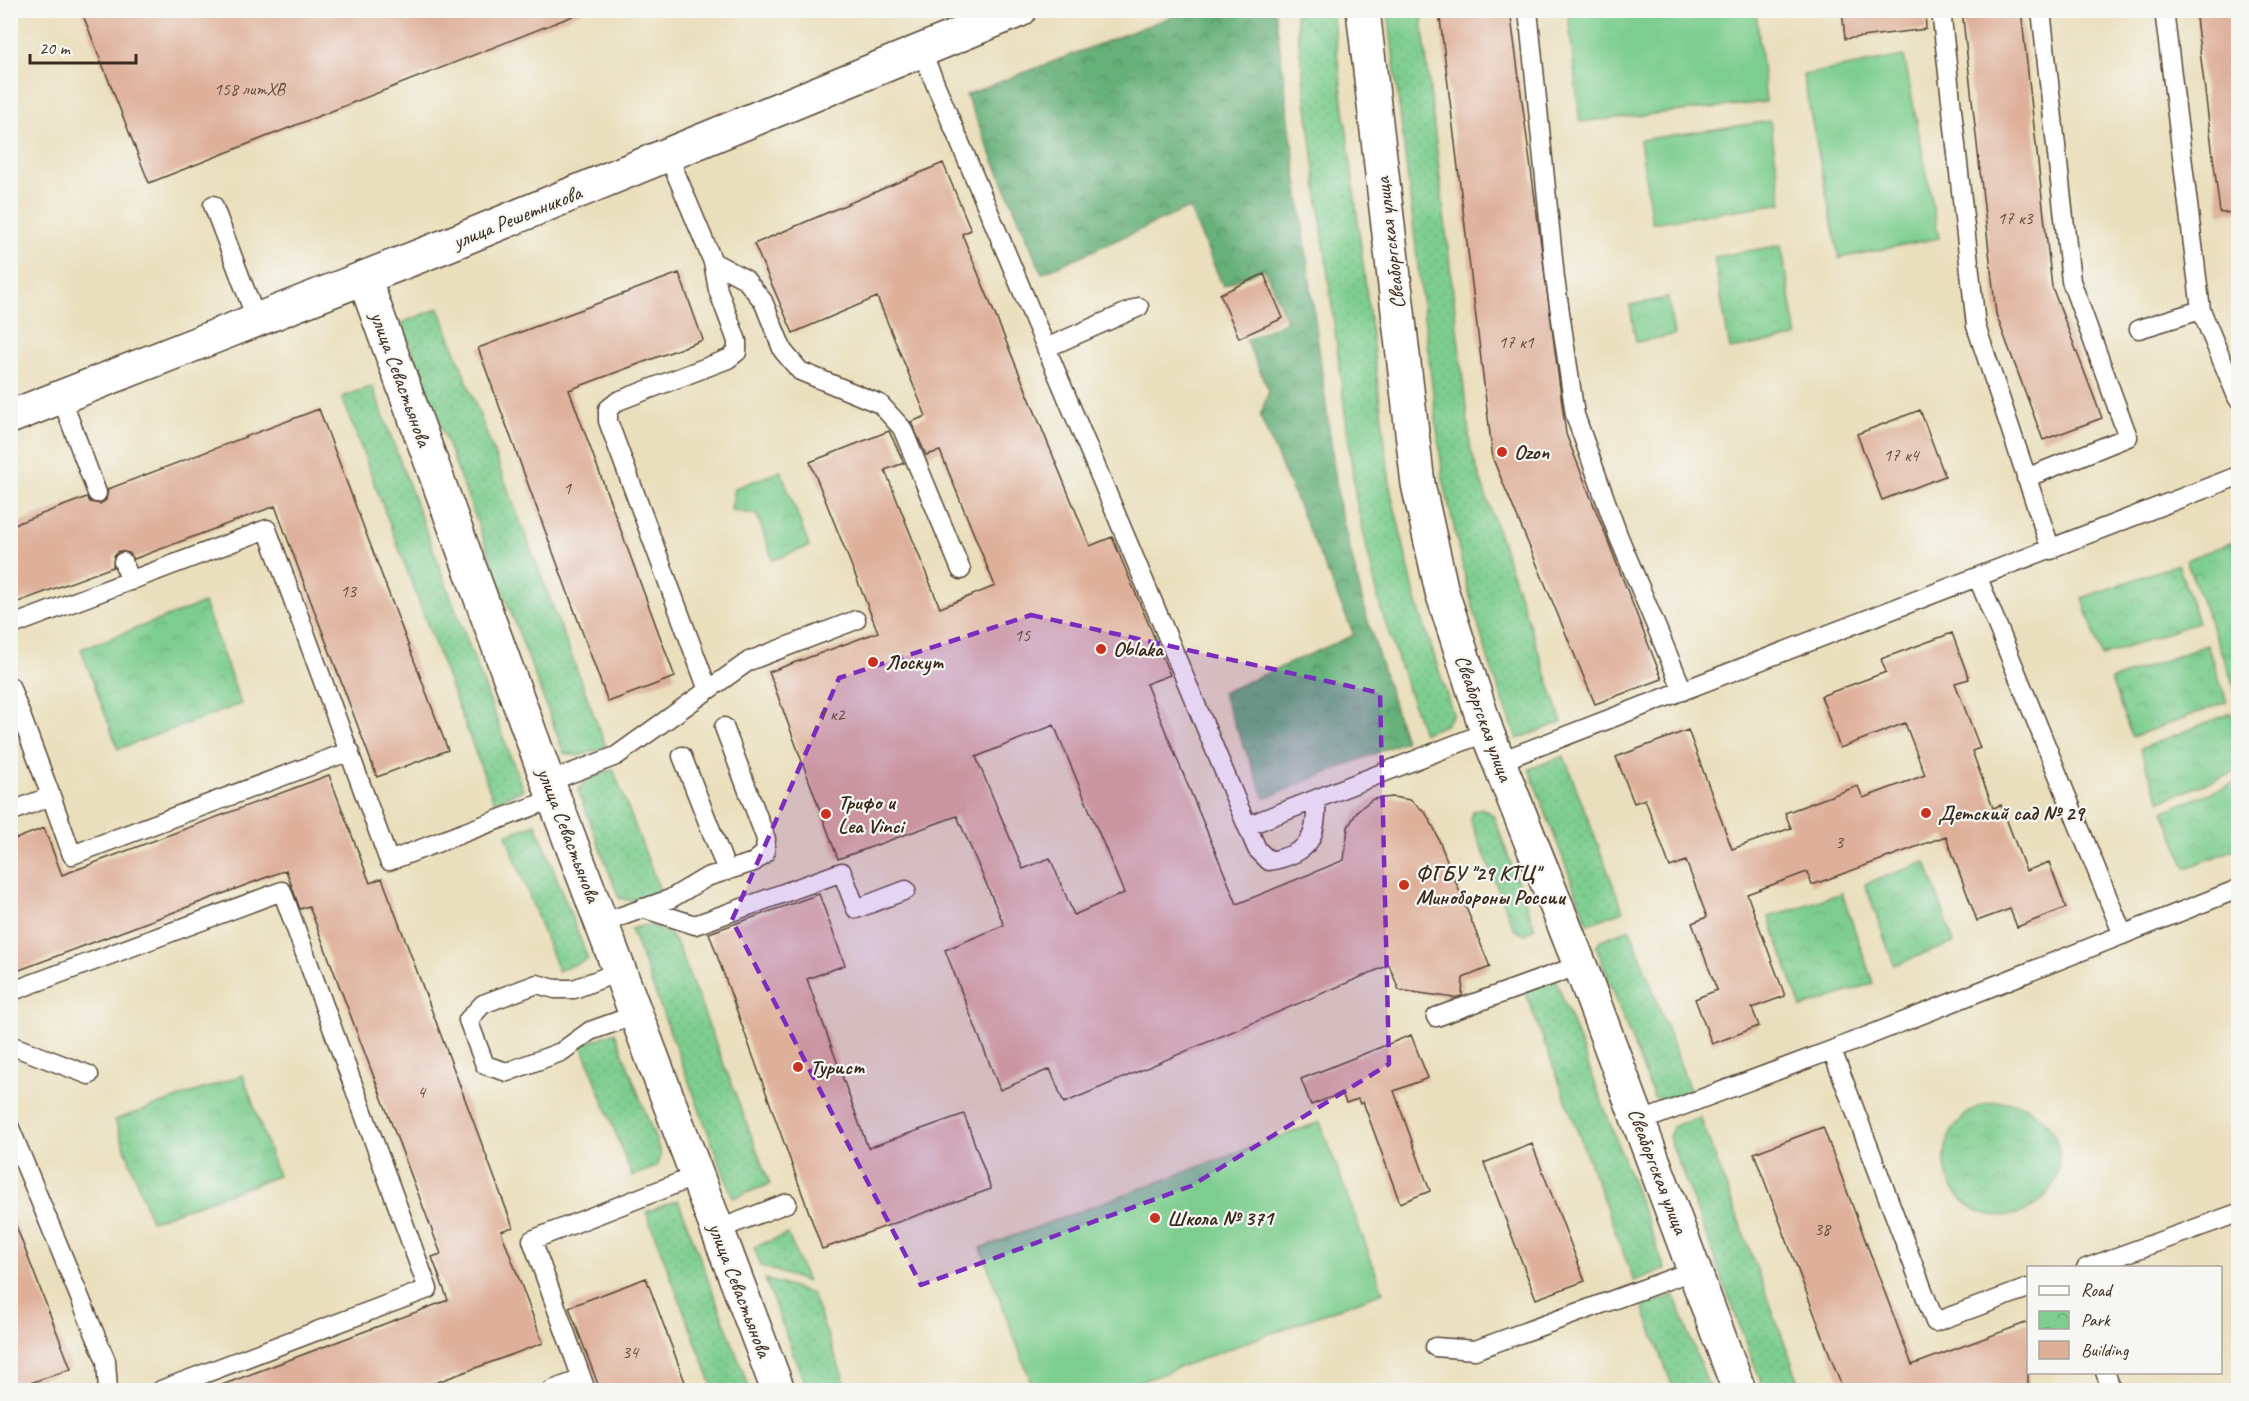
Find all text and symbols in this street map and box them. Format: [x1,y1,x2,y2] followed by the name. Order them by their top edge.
[30,27,136,65] scale bar
[39,37,72,59] text: 20 m
[214,78,287,100] house number: 158 литХВ
[1369,174,1411,310] street label: Свеаборгская улица
[447,179,586,255] street label: улица Решетникова
[1997,207,2035,229] house number: 17 к3
[364,306,438,452] street label: улица Севастьянова
[1498,331,1535,353] house number: 17 к1
[1514,439,1549,465] place label: Ozon
[1883,444,1921,466] house number: 17 к4
[1495,445,1509,459] marker: Ozon
[563,477,572,499] house number: 1
[340,580,358,602] house number: 13
[1014,624,1031,646] house number: 15
[1113,636,1164,662] place label: Oblaka
[1094,642,1108,656] marker: Oblaka
[885,649,945,676] place label: Лоскут
[1449,651,1519,786] street label: Свеаборгская улица
[866,655,880,669] marker: Лоскут
[817,703,846,725] house number: 1 к2
[531,762,607,907] street label: улица Севастьянова
[838,789,906,839] place label: Трифо и Lea Vinci
[1938,800,2087,826] place label: Детский сад № 29
[1919,806,1933,820] marker: Детский сад № 29
[819,807,833,821] marker: Трифо и Lea Vinci
[1835,831,1845,853] house number: 3
[1416,860,1567,910] place label: ФГБУ "29 КТЦ" Минобороны России
[1397,878,1411,892] marker: ФГБУ "29 КТЦ" Минобороны России
[810,1054,866,1080] place label: Турист
[791,1060,805,1074] marker: Турист
[417,1081,427,1103] house number: 4
[1622,1104,1694,1239] street label: Свеаборгская улица
[1167,1205,1275,1231] place label: Школа № 371
[1148,1211,1162,1225] marker: Школа № 371
[702,1217,778,1362] street label: улица Севастьянова
[1814,1218,1832,1240] house number: 38
[2027,1266,2222,1374] legend
[2081,1279,2114,1301] text: Road
[2081,1309,2111,1331] text: Park
[2081,1339,2130,1361] text: Building
[622,1341,640,1363] house number: 34

